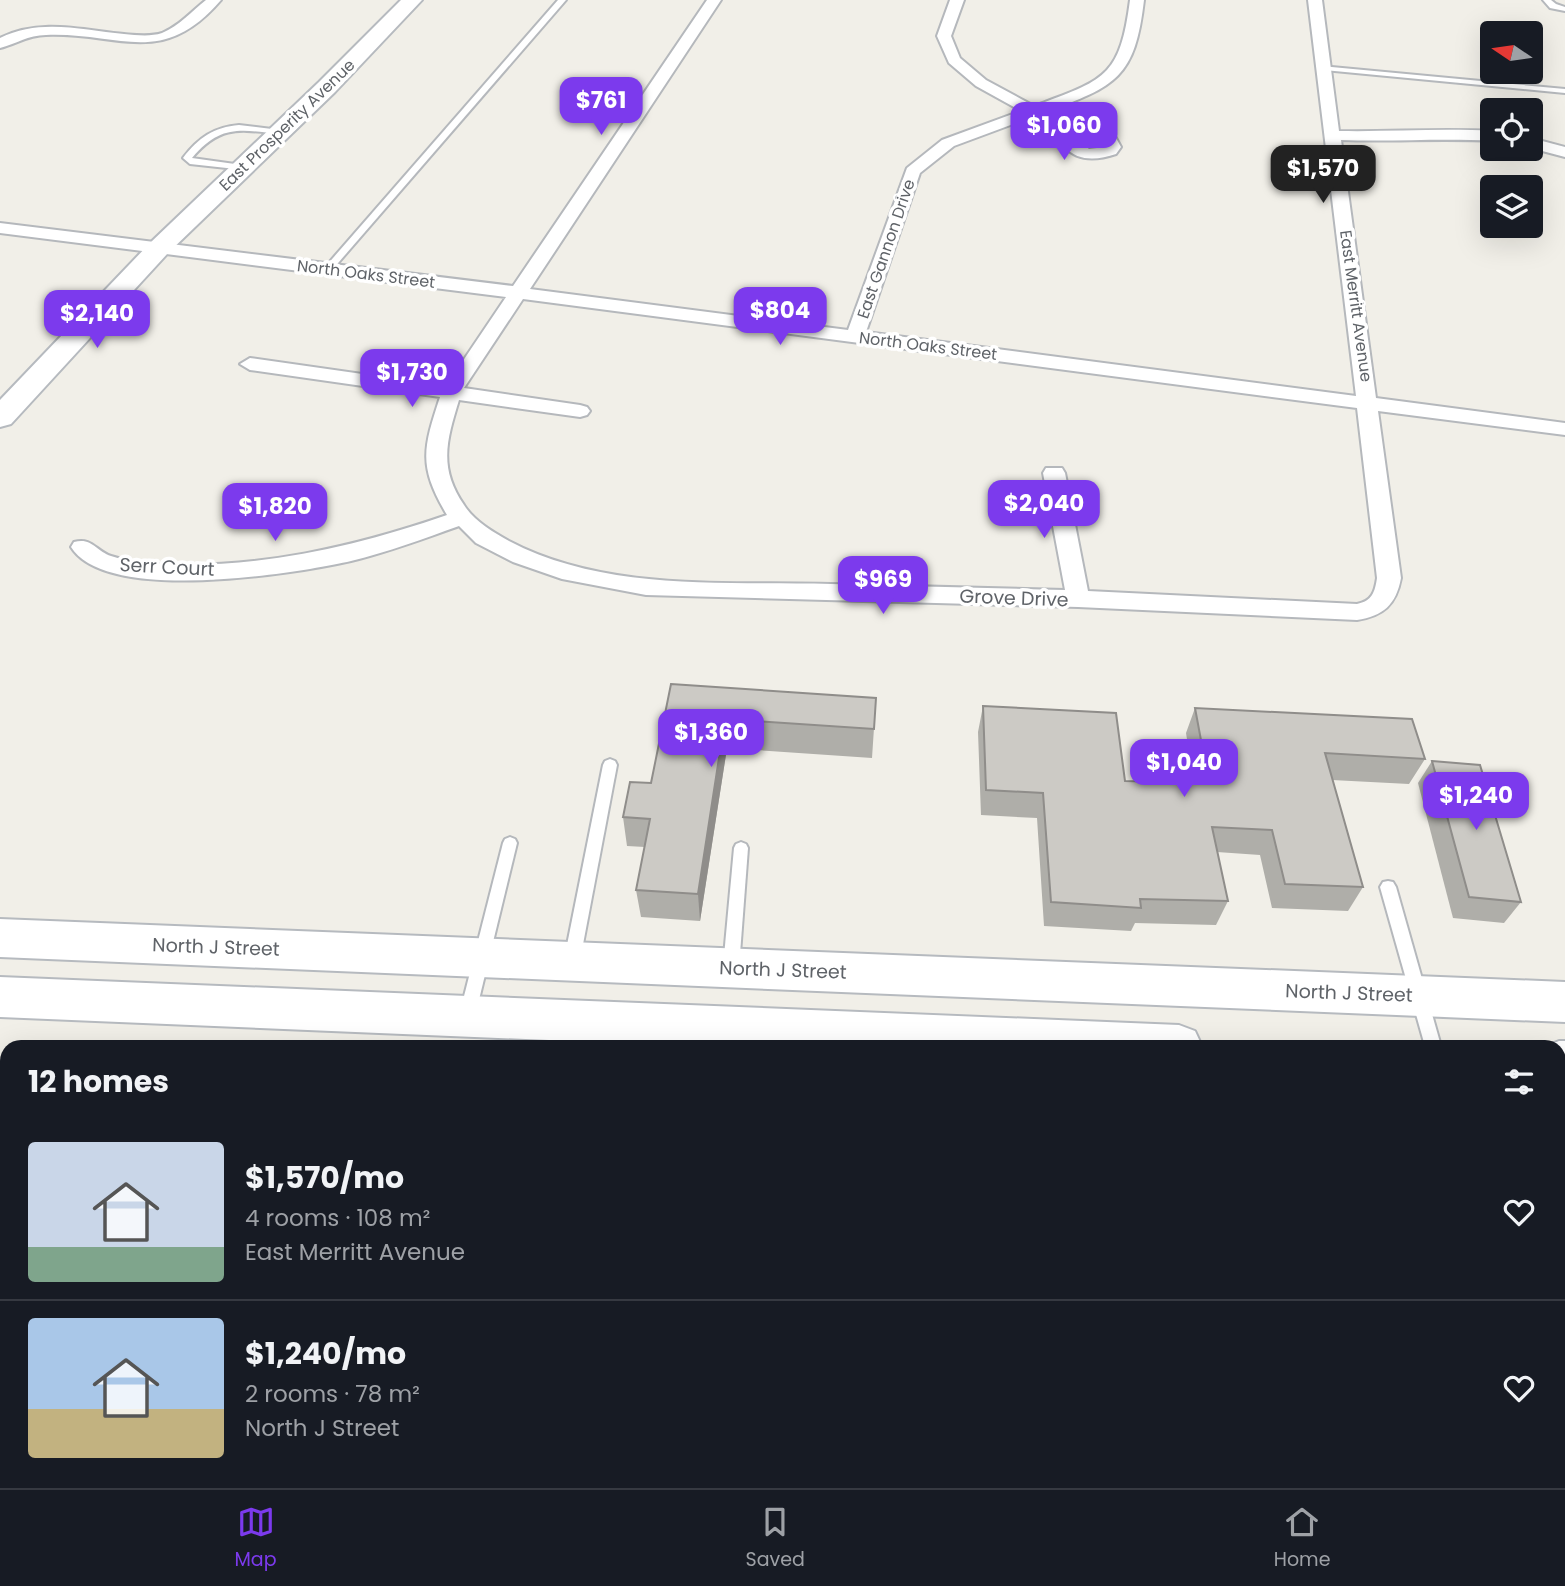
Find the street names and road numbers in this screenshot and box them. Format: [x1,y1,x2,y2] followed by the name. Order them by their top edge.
[214,54,360,196] street label: East Prosperity Avenue
[851,176,921,322] street label: East Gannon Drive
[1334,229,1378,383] street label: East Merritt Avenue
[296,254,437,294] street label: North Oaks Street
[858,326,999,366] street label: North Oaks Street
[119,551,215,583] street label: Serr Court
[959,583,1069,613] street label: Grove Drive
[152,931,280,963] street label: North J Street
[719,954,847,986] street label: North J Street
[1285,977,1413,1009] street label: North J Street

